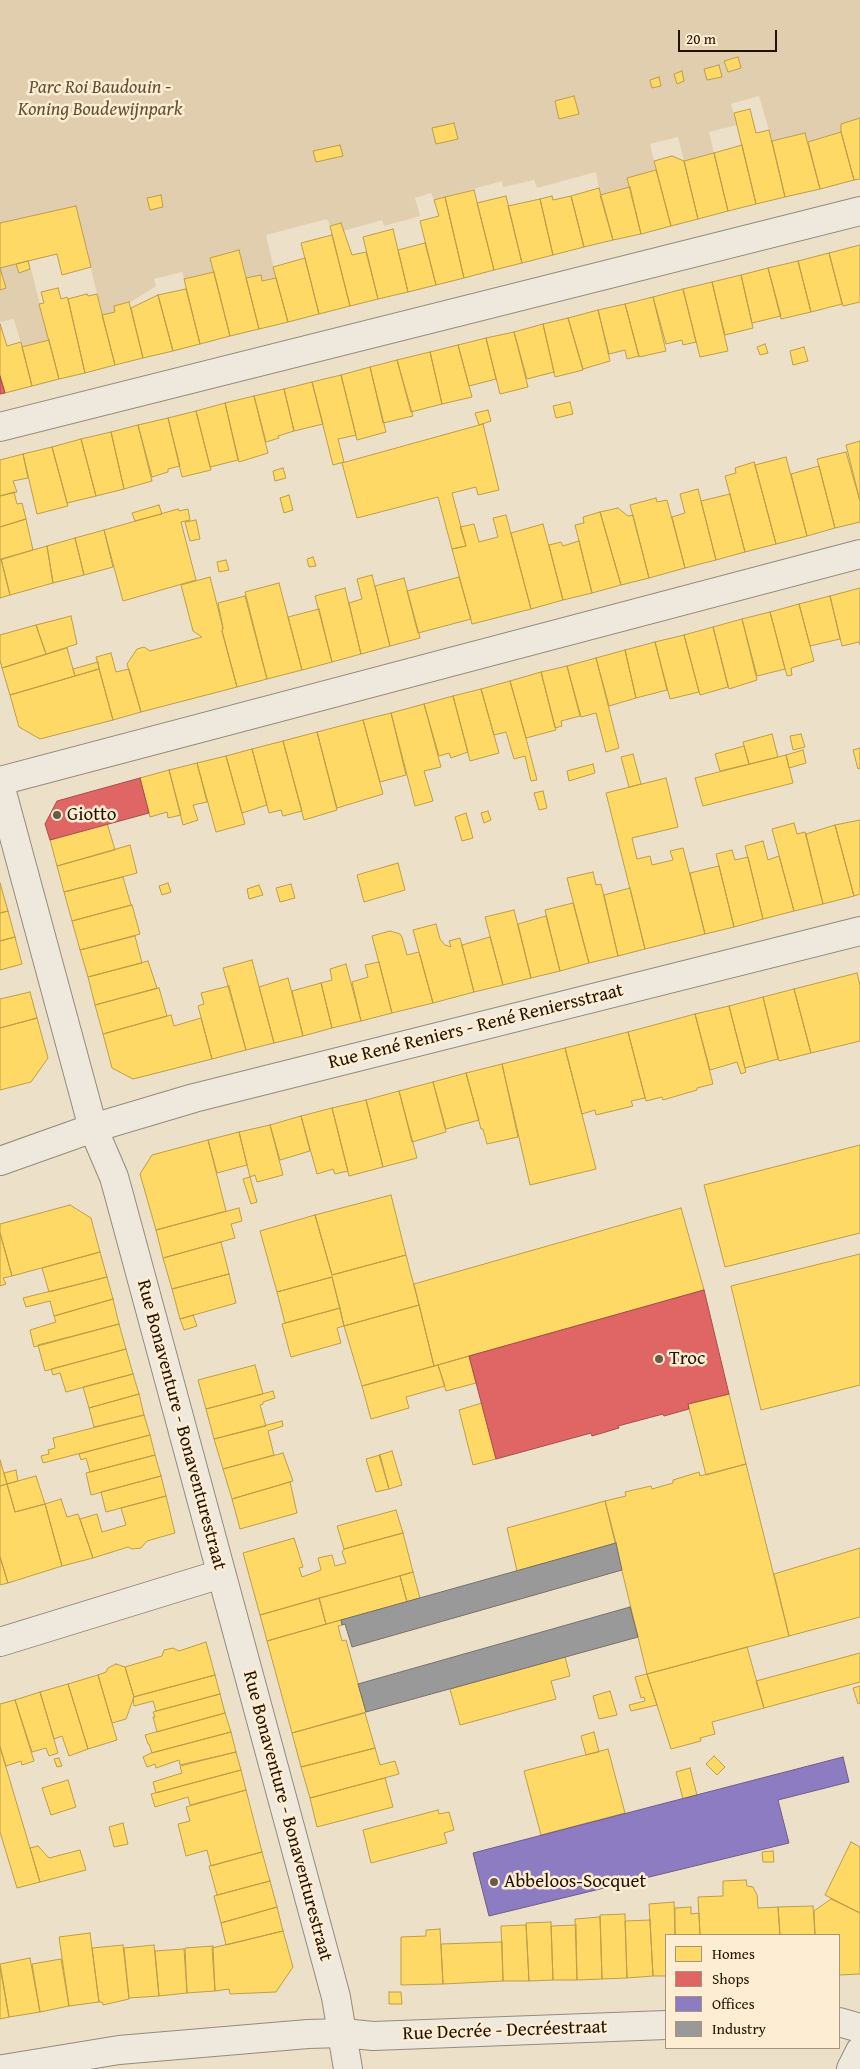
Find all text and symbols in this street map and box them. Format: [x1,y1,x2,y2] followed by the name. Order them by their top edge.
[680,20,779,52] scale bar
[686,28,716,49] text: 20 m
[18,77,182,121] park label: Parc Roi Baudouin - Koning Boudewijnpark
[67,804,116,826] place label: Giotto
[51,809,63,821] marker: Giotto
[326,979,626,1075] street label: Rue René Reniers - René Reniersstraat
[131,1277,231,1573] street label: Rue Bonaventure - Bonaventurestraat
[669,1348,705,1370] place label: Troc
[653,1353,665,1365] marker: Troc
[237,1668,337,1964] street label: Rue Bonaventure - Bonaventurestraat
[504,1871,646,1893] place label: Abbeloos-Socquet
[488,1876,500,1888] marker: Abbeloos-Socquet
[665,1934,840,2049] legend
[712,1943,755,1964] text: Homes
[712,1968,749,1989] text: Shops
[712,1993,755,2014] text: Offices
[402,2016,608,2046] street label: Rue Decrée - Decréestraat
[712,2018,766,2039] text: Industry

